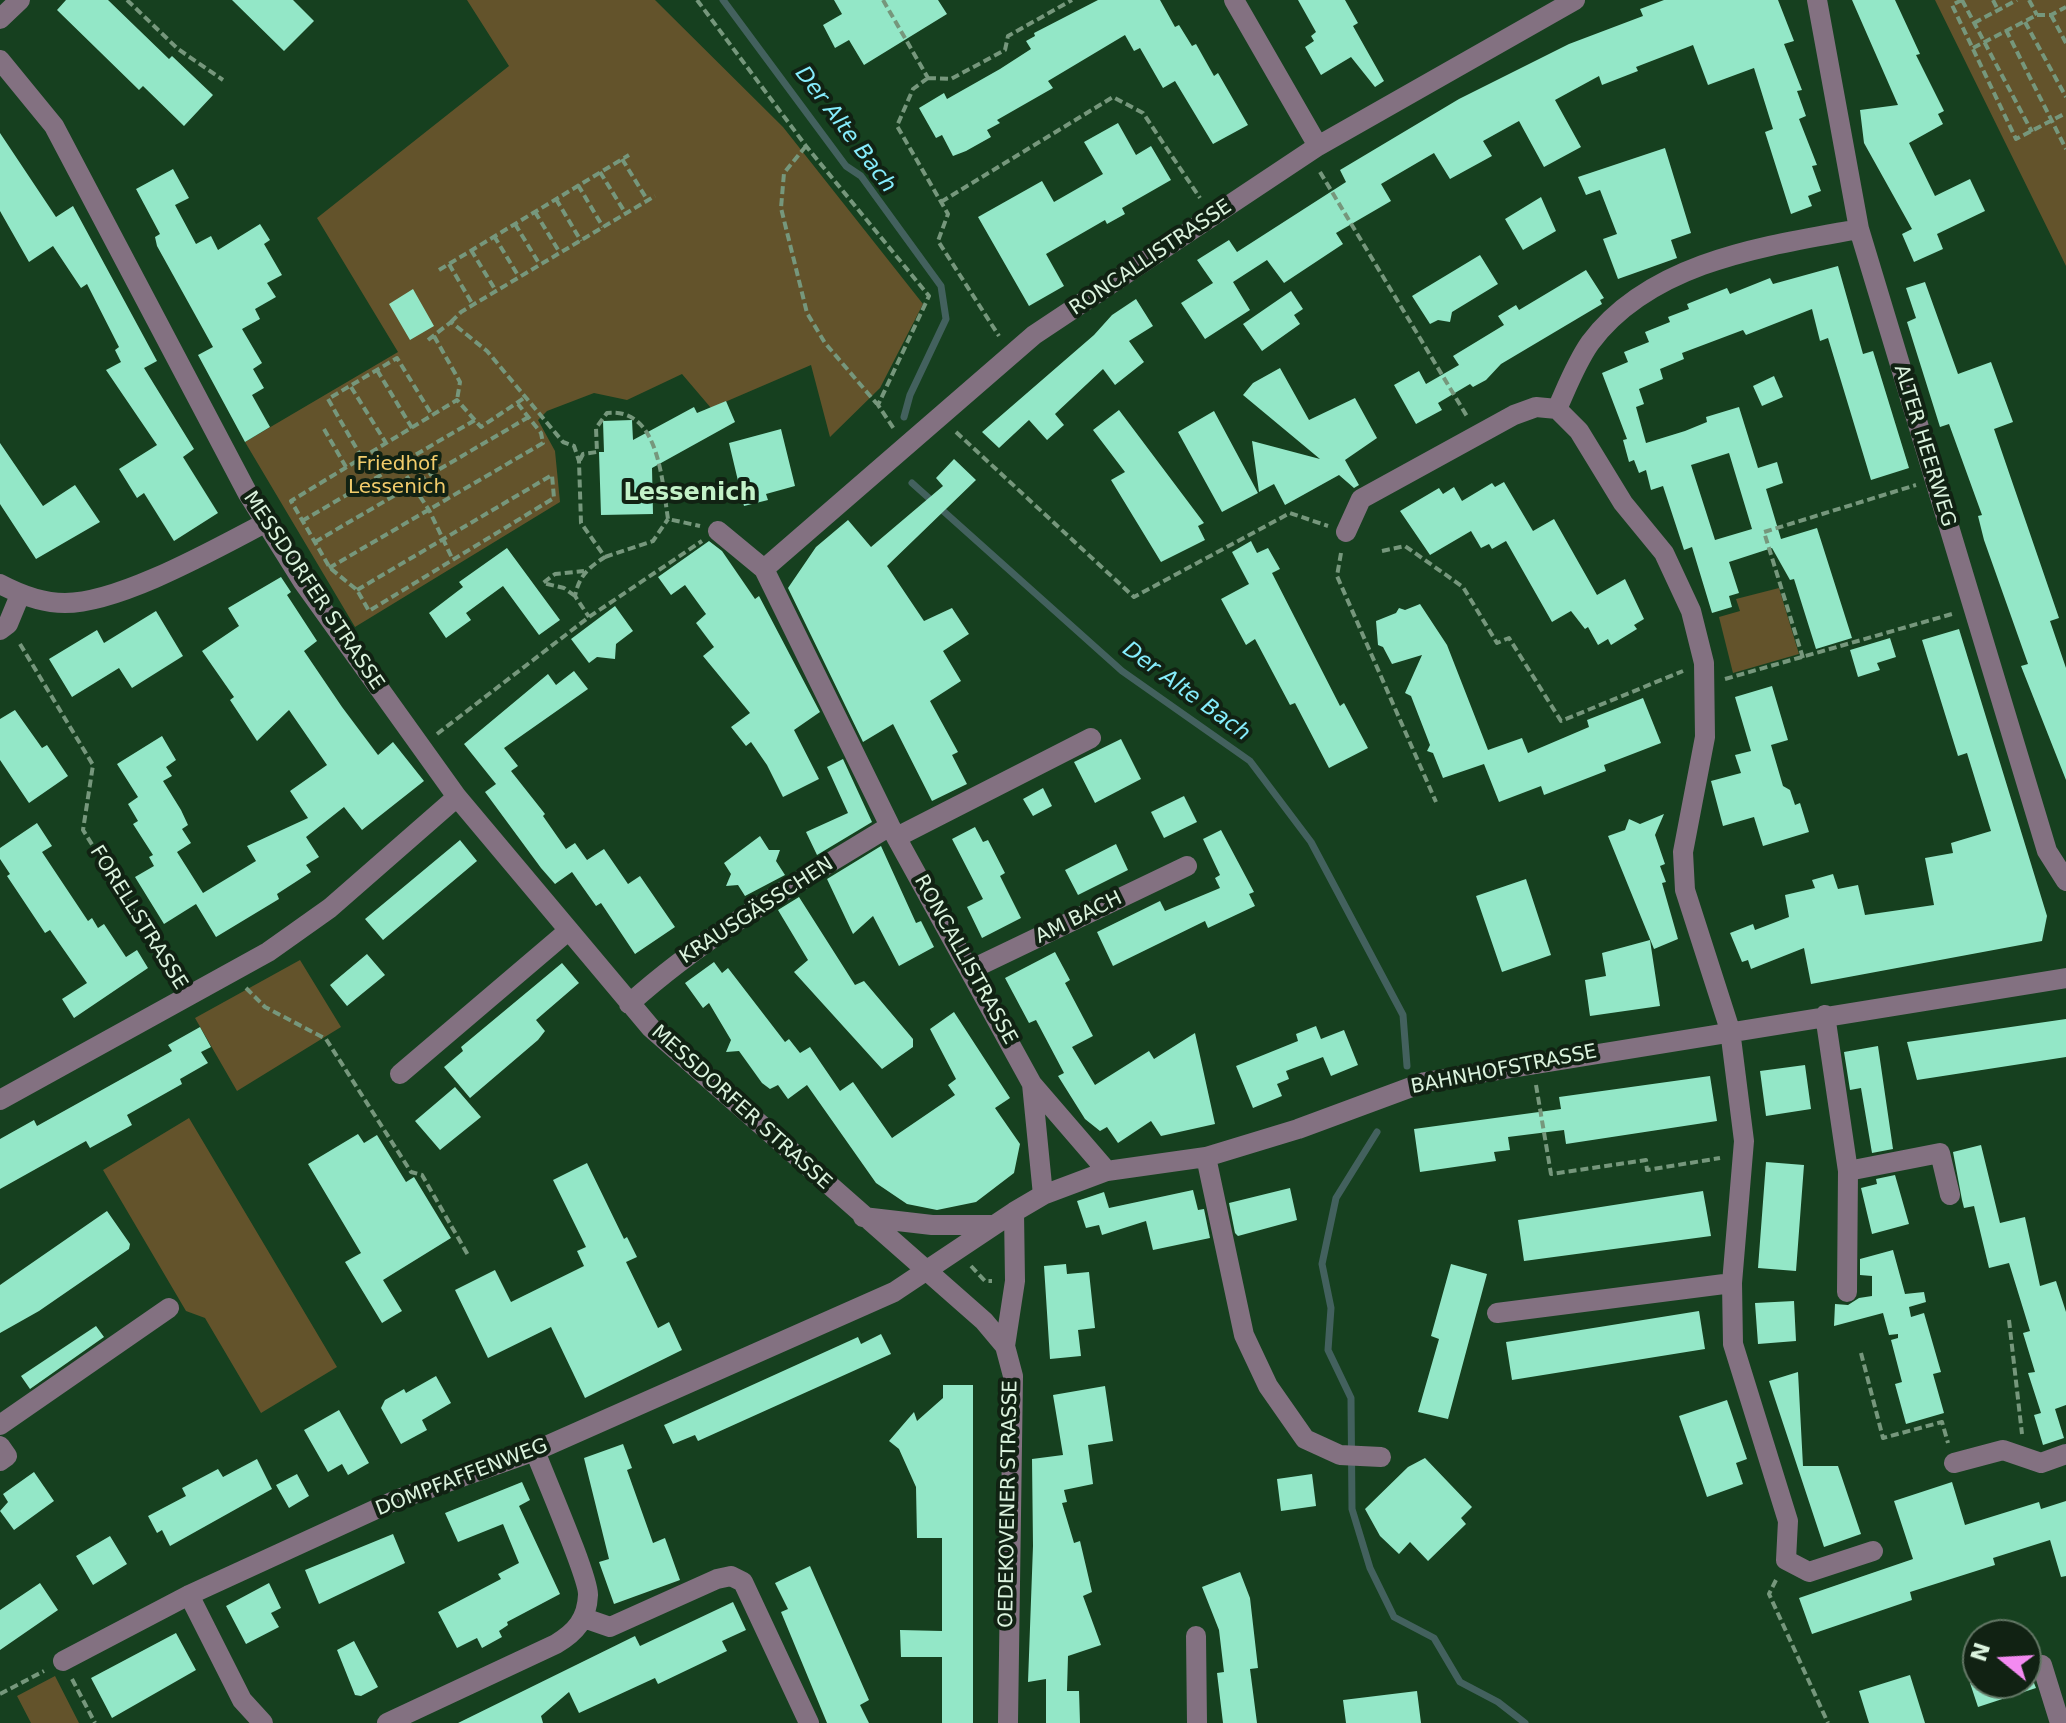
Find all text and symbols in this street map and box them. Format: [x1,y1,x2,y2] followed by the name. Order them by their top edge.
[789,62,901,198] water label: Der Alte Bach
[1065,195,1237,321] street label: RONCALLISTRASSE
[1888,362,1960,530] street label: ALTER HEERWEG
[348,453,446,500] park label: Friedhof Lessenich
[623,480,757,508] district label: Lessenich
[238,487,388,695] street label: MESSDORFER STRASSE
[1117,637,1255,747] water label: Der Alte Bach
[84,841,192,995] street label: FORELLSTRASSE
[676,852,838,970] street label: KRAUSGÄSSCHEN
[908,871,1022,1049] street label: RONCALLISTRASSE
[1032,887,1126,949] street label: AM BACH
[646,1021,836,1195] street label: MESSDORFER STRASSE
[1409,1040,1599,1100] street label: BAHNHOFSTRASSE
[995,1380,1023,1628] street label: OEDEKOVENER STRASSE
[373,1434,551,1522] street label: DOMPFAFFENWEG
[1962,1619,2042,1699] north arrow
[1966,1639,1995,1665] text: N

